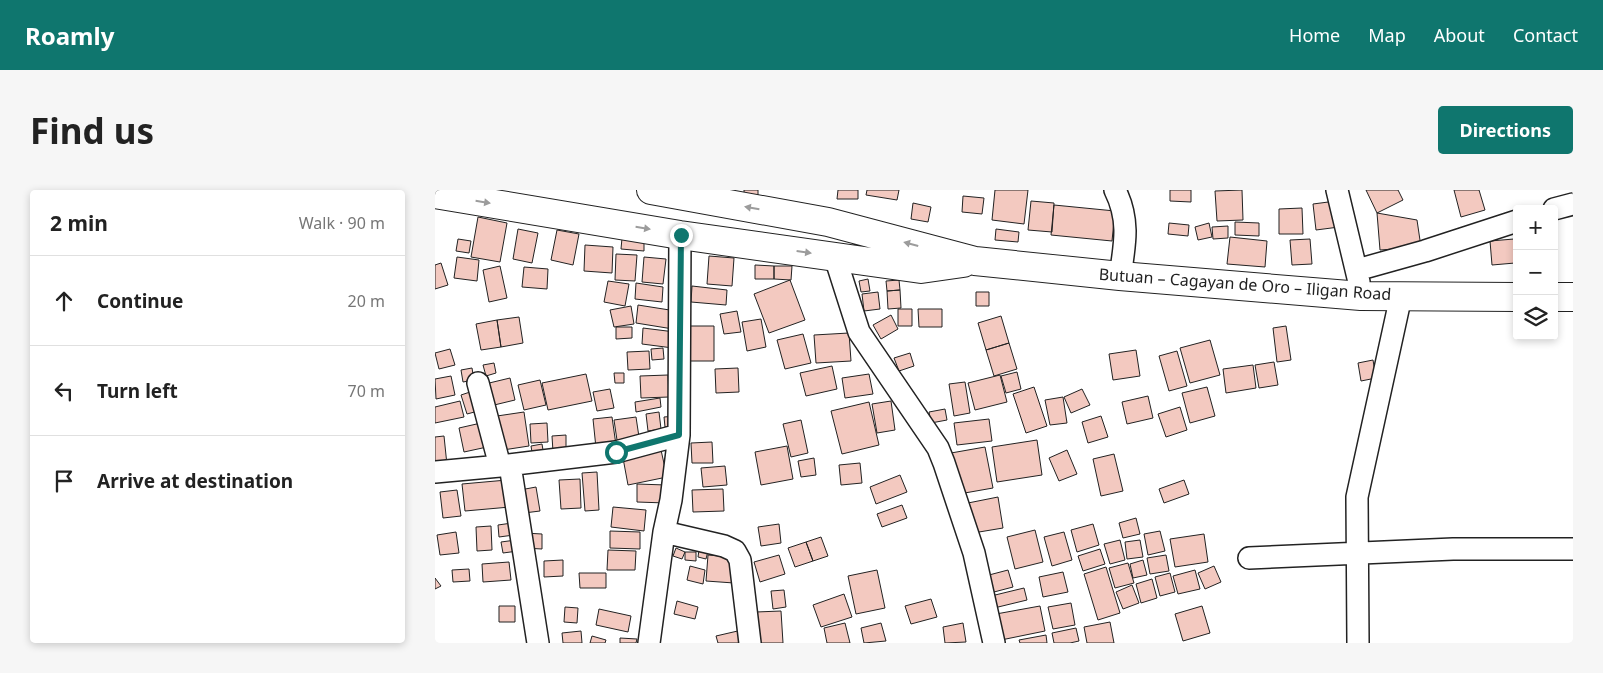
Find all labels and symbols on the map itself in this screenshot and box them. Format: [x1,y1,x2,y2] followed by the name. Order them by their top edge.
[475,198,491,206] one-way arrow
[744,204,760,212] one-way arrow
[670,224,693,247] route end
[636,225,652,233] one-way arrow
[903,240,918,248] one-way arrow
[796,249,812,257] one-way arrow
[1098,263,1392,305] street label: Butuan – Cagayan de Oro – Iligan Road
[605,441,628,464] route start

